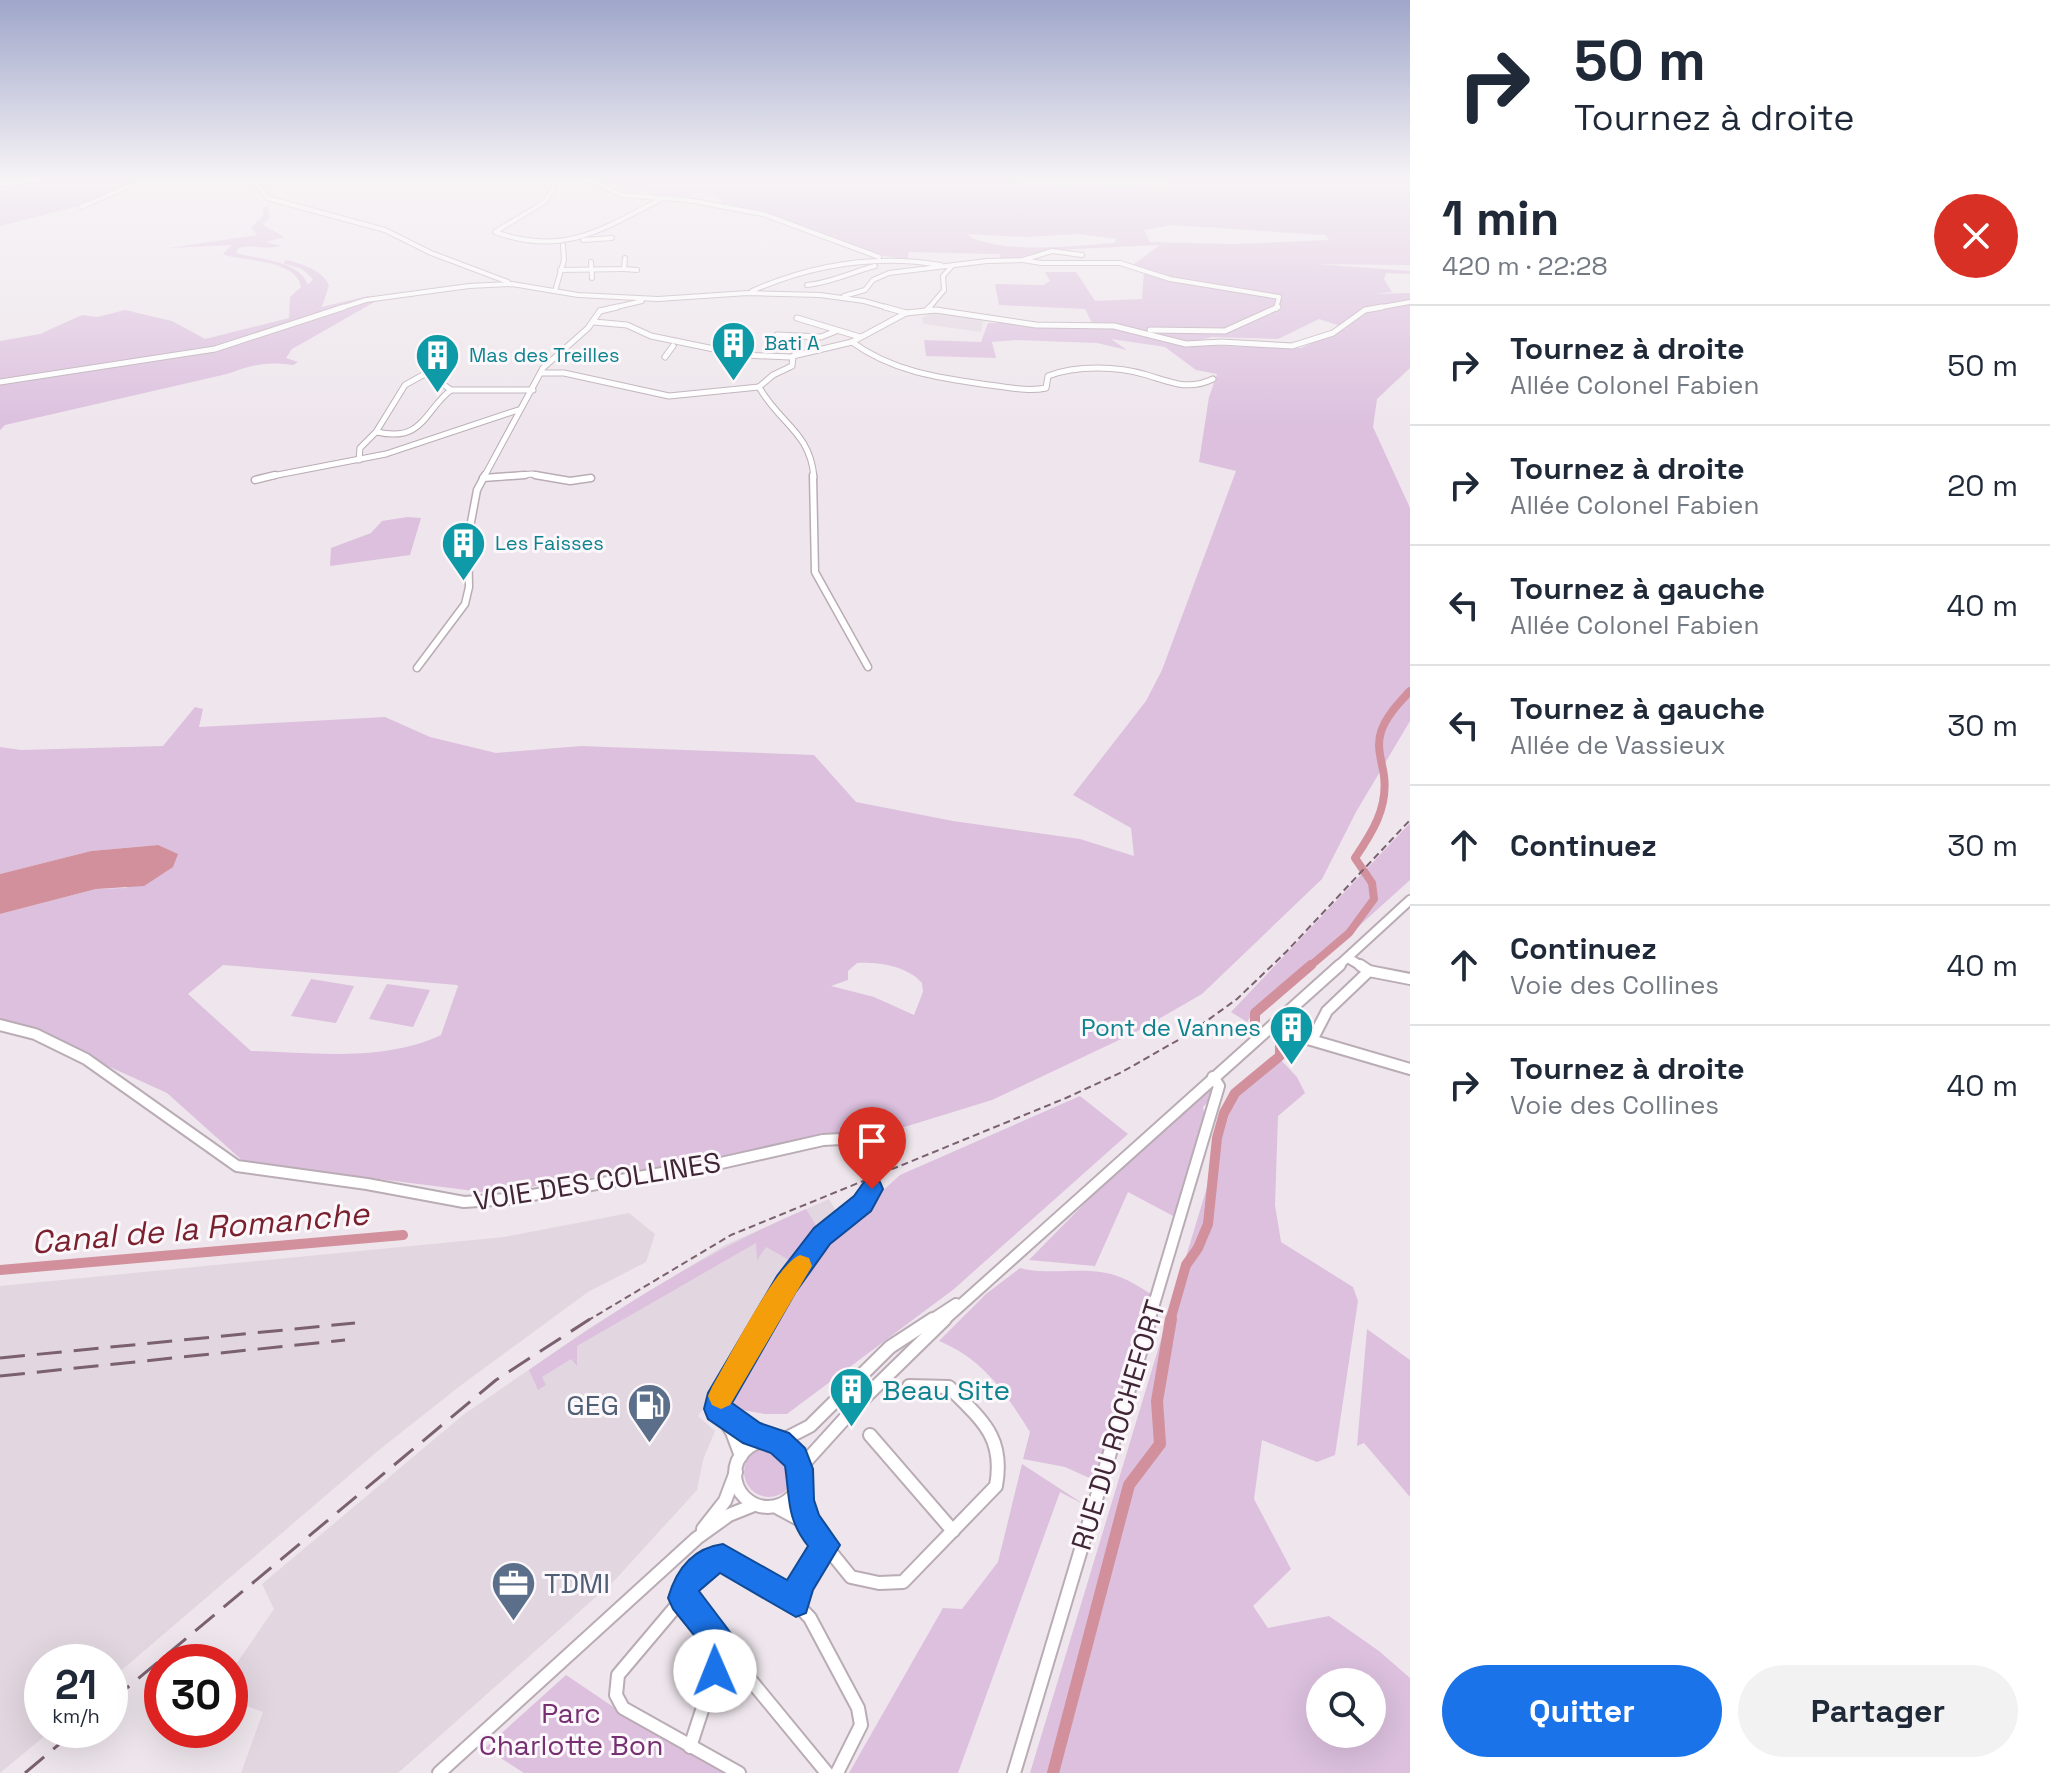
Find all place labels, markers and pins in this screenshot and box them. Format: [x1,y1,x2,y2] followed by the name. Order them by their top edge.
[709,319,757,382] building icon: Bati A
[764,330,820,356] place label: Bati A
[414,331,462,394] building icon: Mas des Treilles
[469,342,620,368] place label: Mas des Treilles
[440,519,488,582] building icon: Les Faisses
[495,530,604,556] place label: Les Faisses
[1268,1004,1316,1067] building icon: Pont de Vannes
[1081,1012,1261,1043] place label: Pont de Vannes
[838,1107,906,1189] pin
[827,1366,875,1429] building icon: Beau Site
[882,1372,1010,1408] place label: Beau Site
[626,1381,674,1444] fuel station icon: GEG
[566,1387,619,1423] place label: GEG
[489,1559,537,1622] office icon: TDMI
[544,1565,610,1601] place label: TDMI

